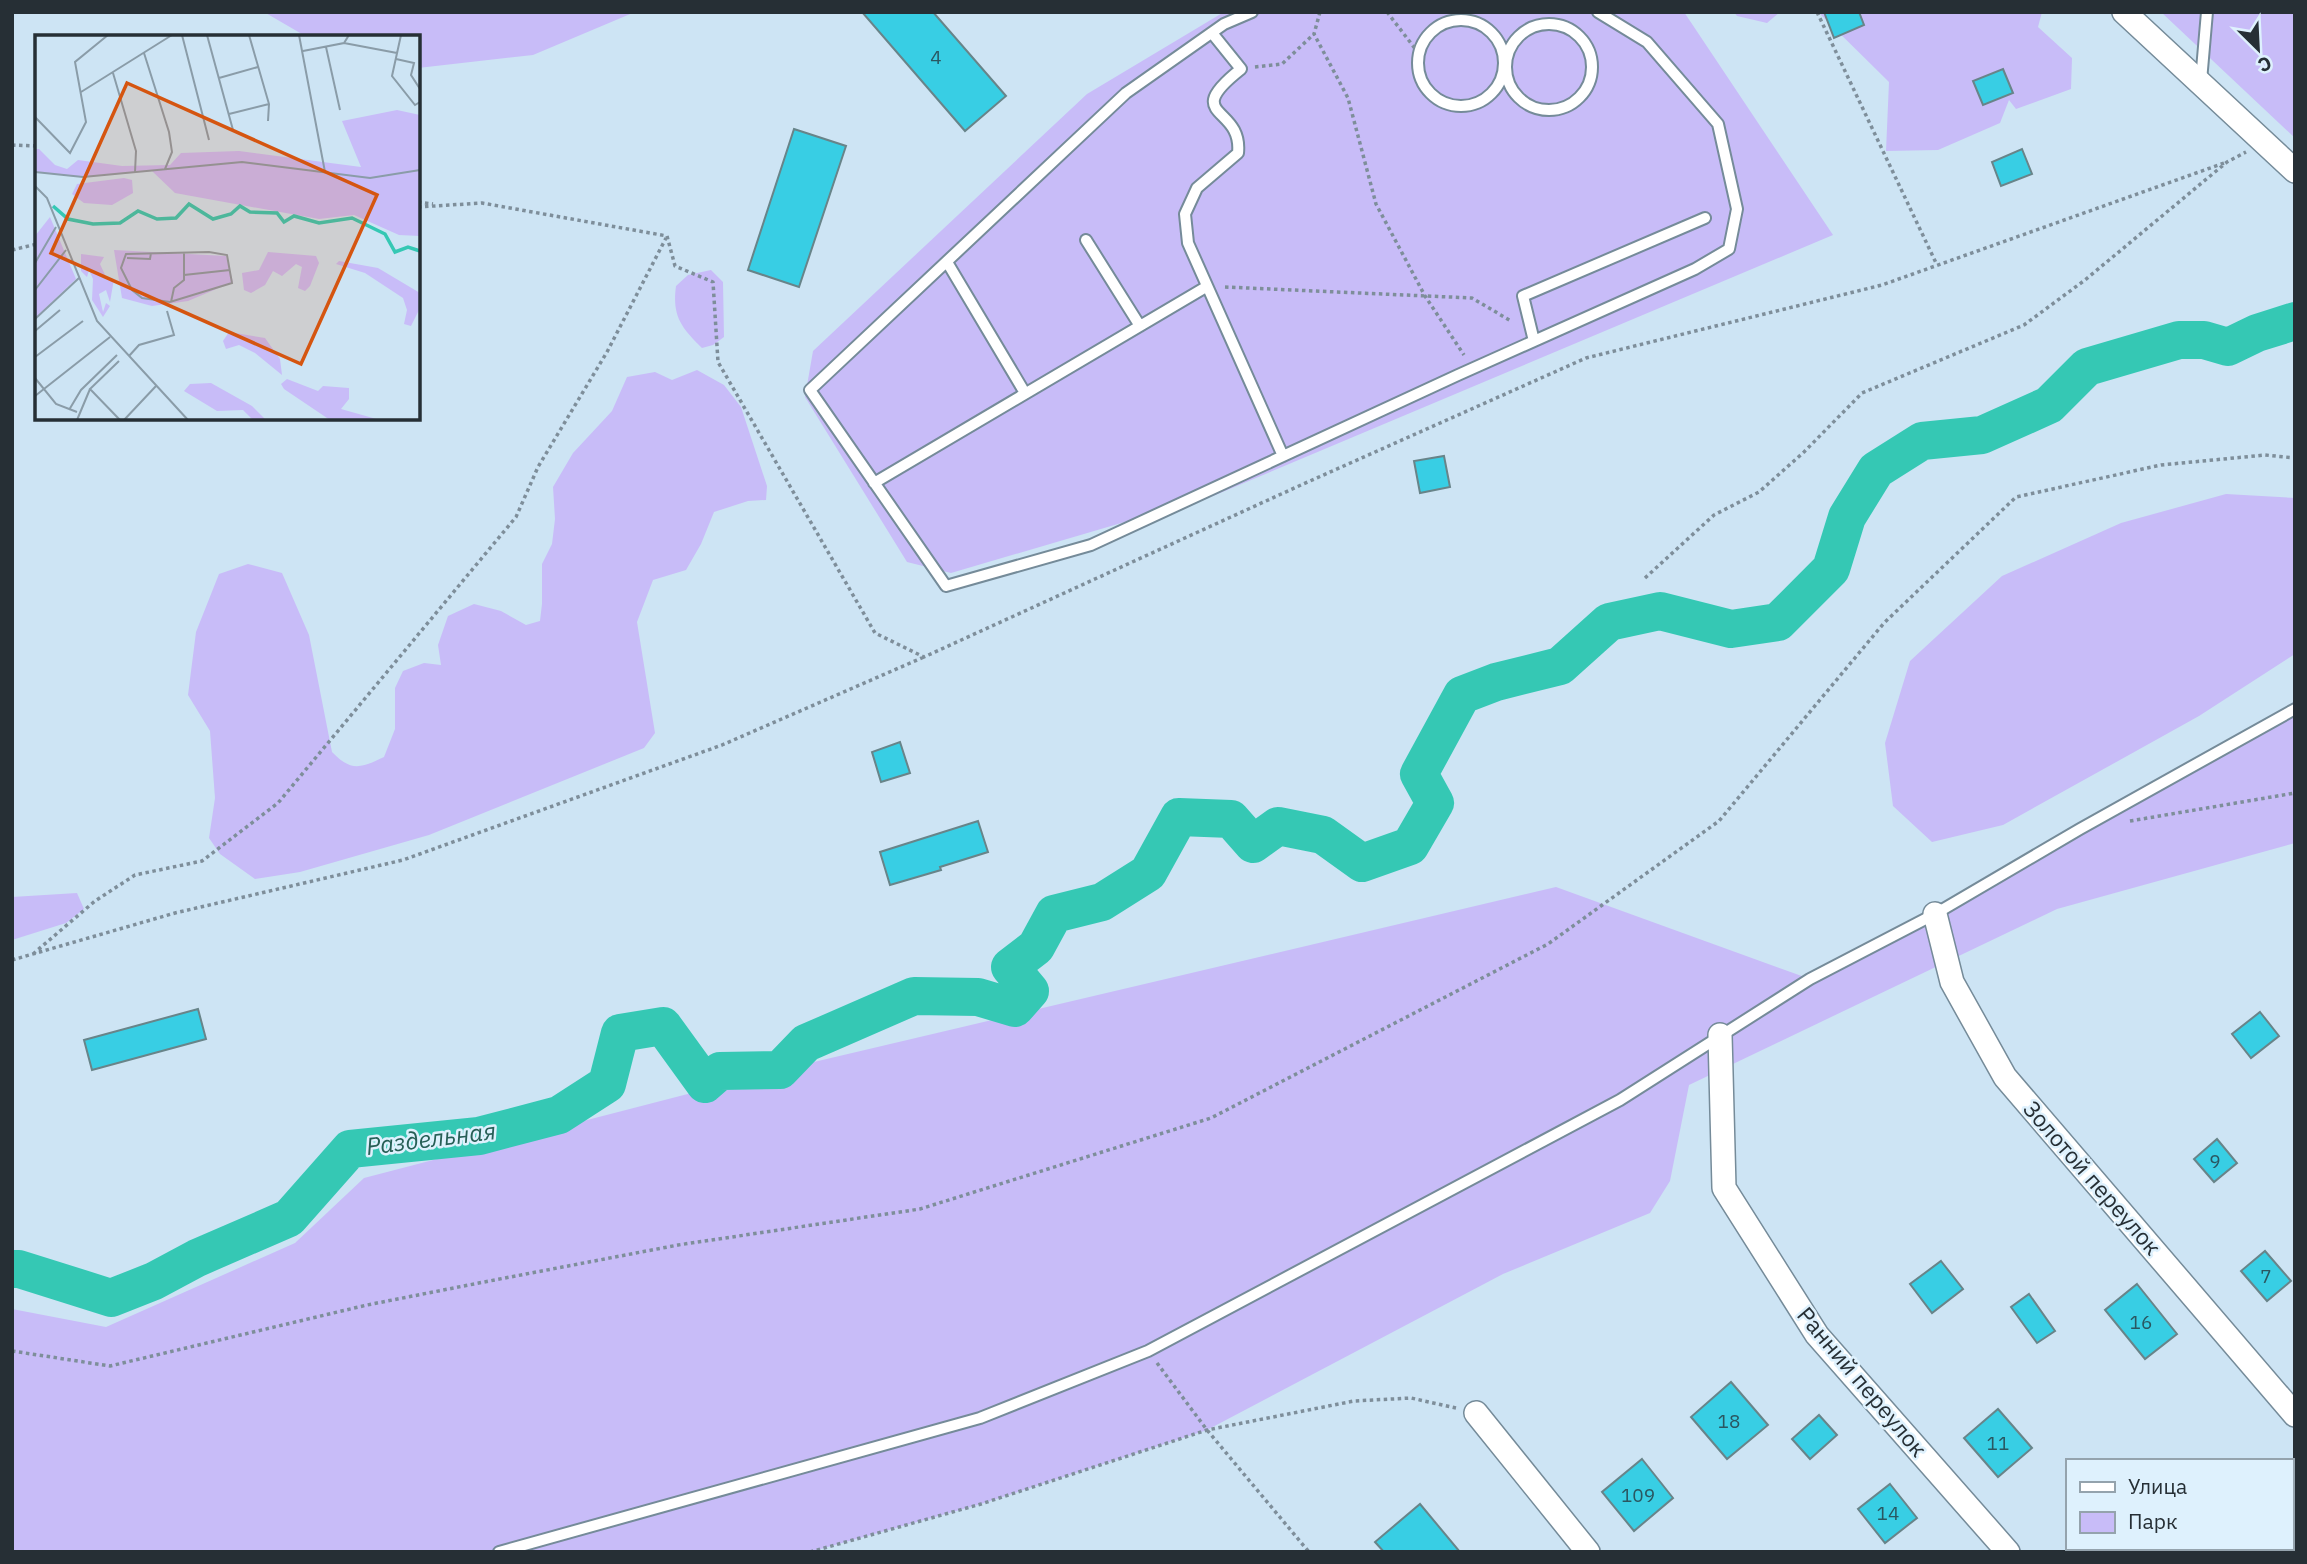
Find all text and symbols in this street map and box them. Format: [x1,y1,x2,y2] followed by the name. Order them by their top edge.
[2223,14,2293,84] north arrow
[35,35,420,420] inset map
[930,45,942,69] house number: 4
[2254,51,2275,78] text: С
[2017,1094,2168,1261] street label: Золотой переулок
[364,1114,497,1162] water label: Раздельная
[2209,1149,2221,1173] house number: 9
[2260,1264,2272,1288] house number: 7
[1791,1300,1934,1463] street label: Ранний переулок
[2130,1310,2152,1334] house number: 16
[1718,1409,1740,1433] house number: 18
[1987,1431,2009,1455] house number: 11
[2066,1459,2293,1550] legend
[2128,1472,2187,1500] text: Улица
[1621,1483,1655,1507] house number: 109
[1877,1501,1899,1525] house number: 14
[2128,1507,2178,1535] text: Парк

